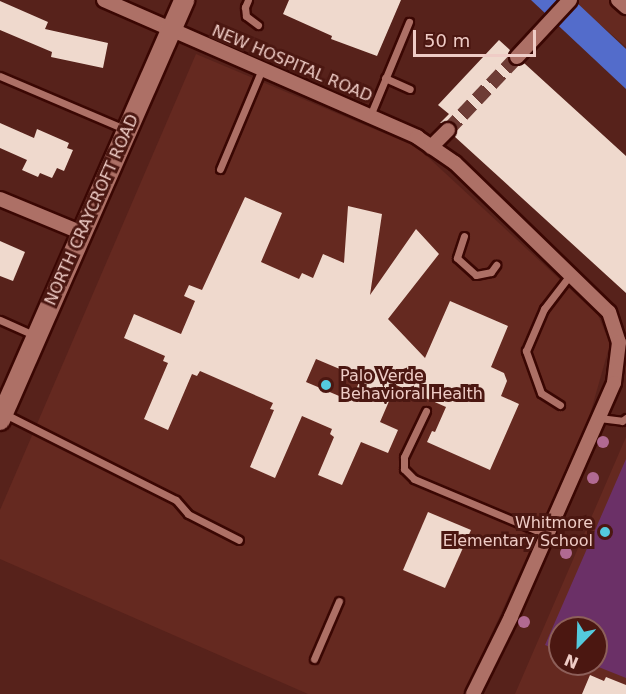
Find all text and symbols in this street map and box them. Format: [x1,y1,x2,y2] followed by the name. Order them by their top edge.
[416,18,539,56] scale bar
[209,22,375,106] street label: NEW HOSPITAL ROAD
[424,30,470,51] text: 50 m
[41,112,143,308] street label: NORTH CRAYCROFT ROAD
[340,366,483,404] place label: Palo Verde Behavioral Health
[317,376,335,394] marker: Palo Verde Behavioral Health
[443,513,593,551] place label: Whitmore Elementary School
[598,525,612,539] marker: Whitmore Elementary School
[548,616,608,676] north arrow
[562,650,581,673] text: N

